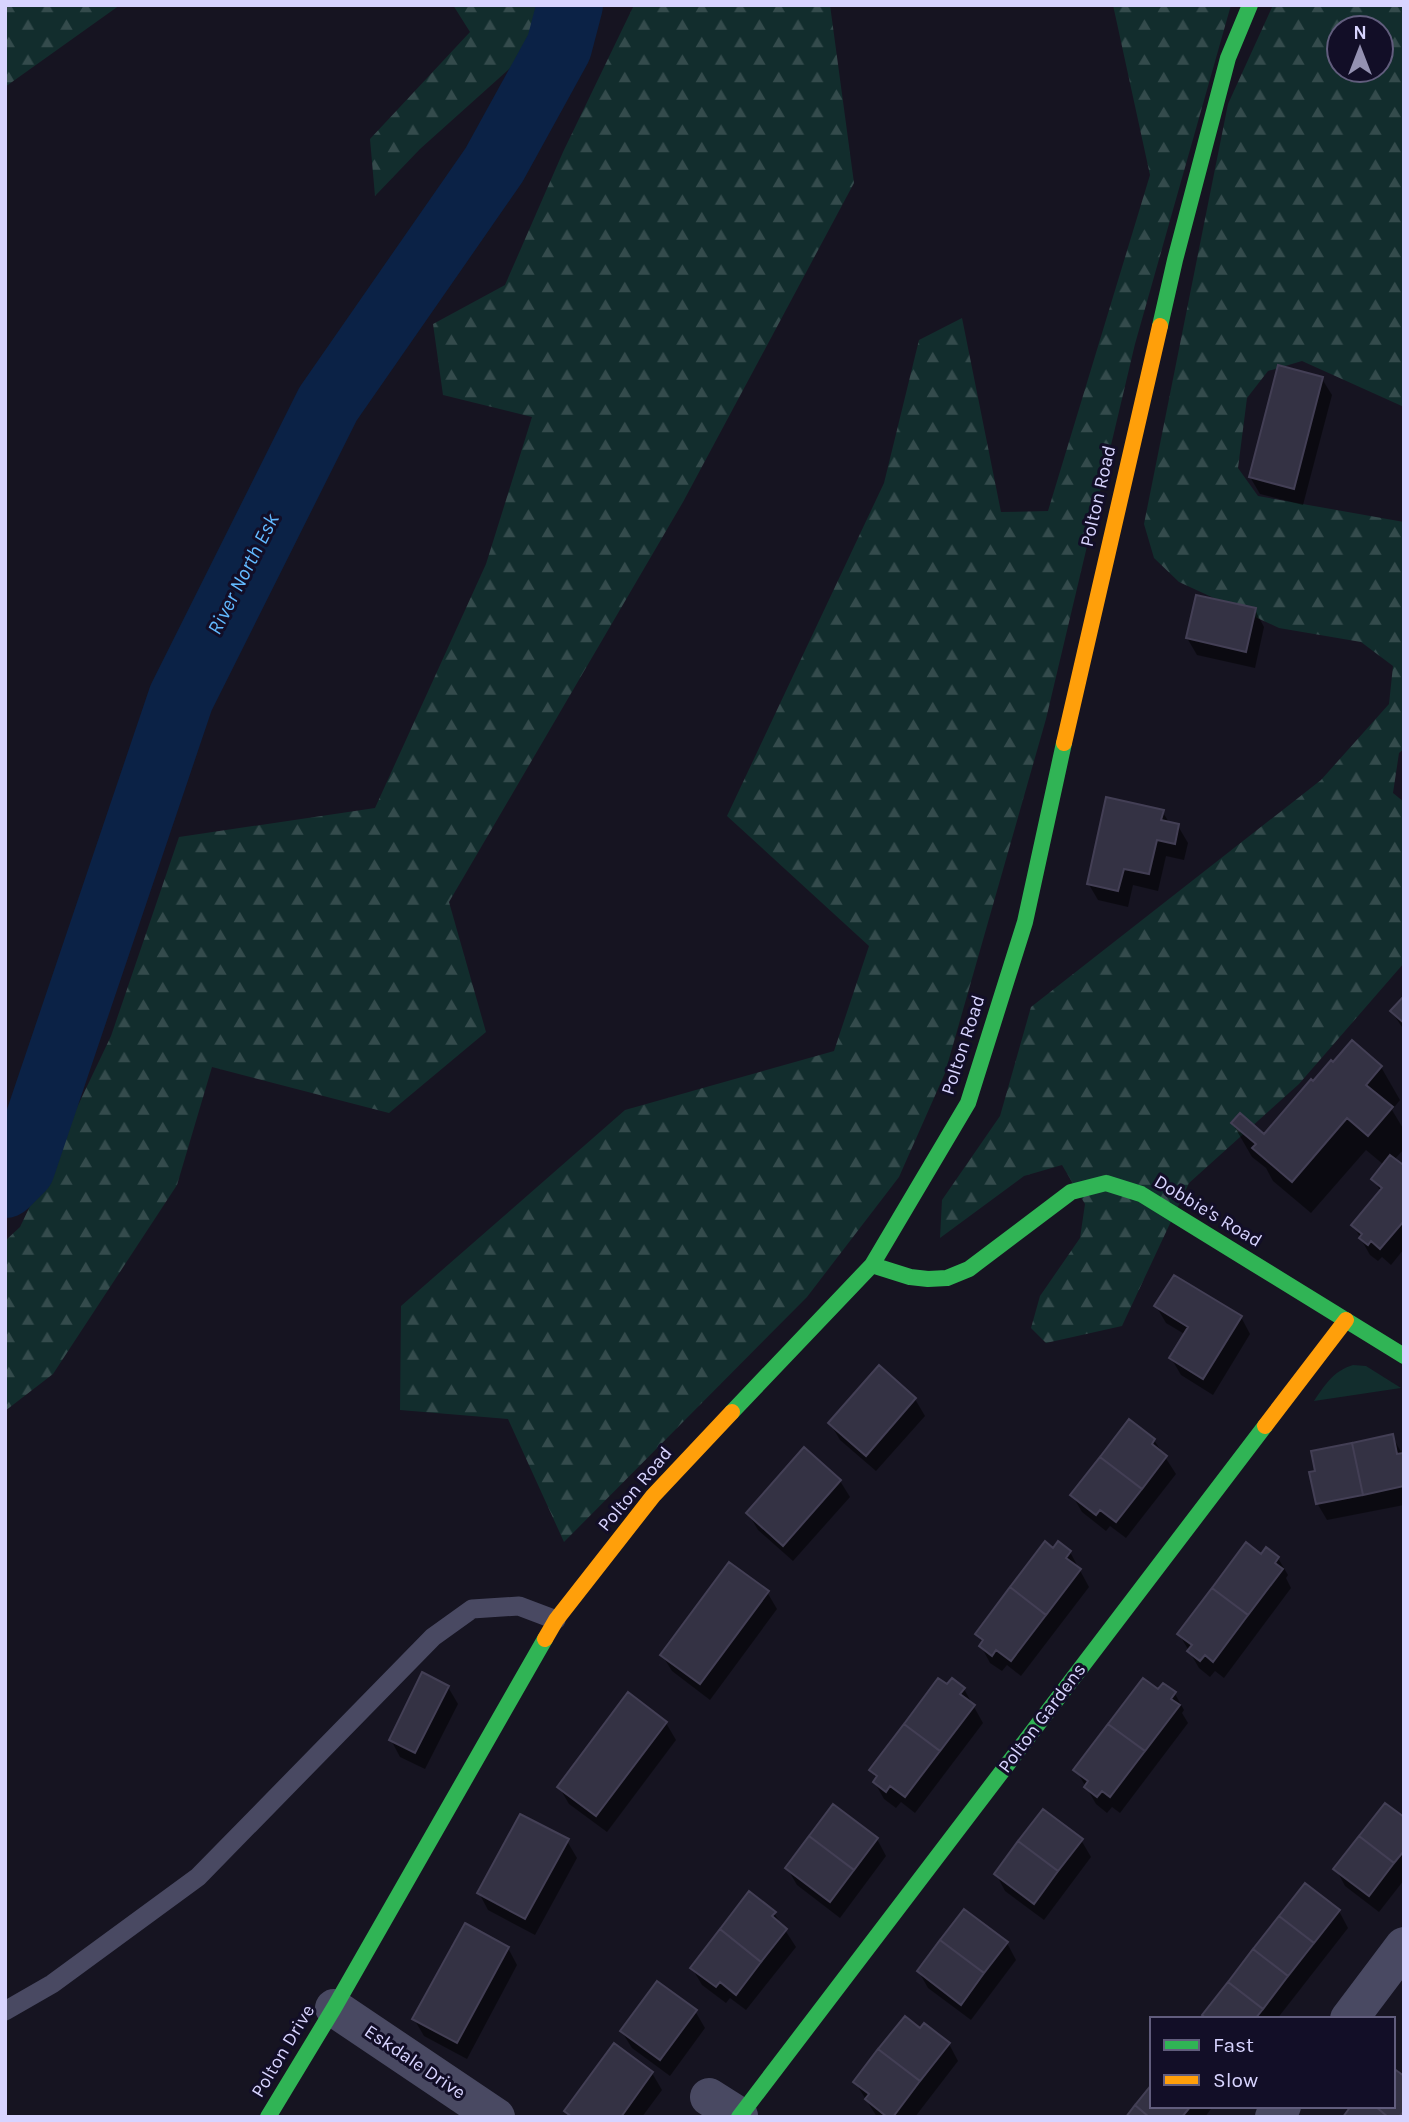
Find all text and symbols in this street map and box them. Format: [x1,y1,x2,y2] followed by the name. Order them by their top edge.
[1325,14,1395,84] north arrow
[1353,22,1367,44] text: N
[1076,443,1120,549] street label: Polton Road
[202,509,284,639] water label: River North Esk
[937,992,989,1098] street label: Polton Road
[1150,1170,1266,1252] street label: Dobbie's Road
[593,1442,677,1536] street label: Polton Road
[994,1659,1090,1777] street label: Polton Gardens
[247,2001,319,2101] street label: Polton Drive
[1150,2017,1395,2108] legend
[360,2020,470,2104] street label: Eskdale Drive
[1213,2033,1254,2057] text: Fast
[1213,2068,1258,2092] text: Slow

